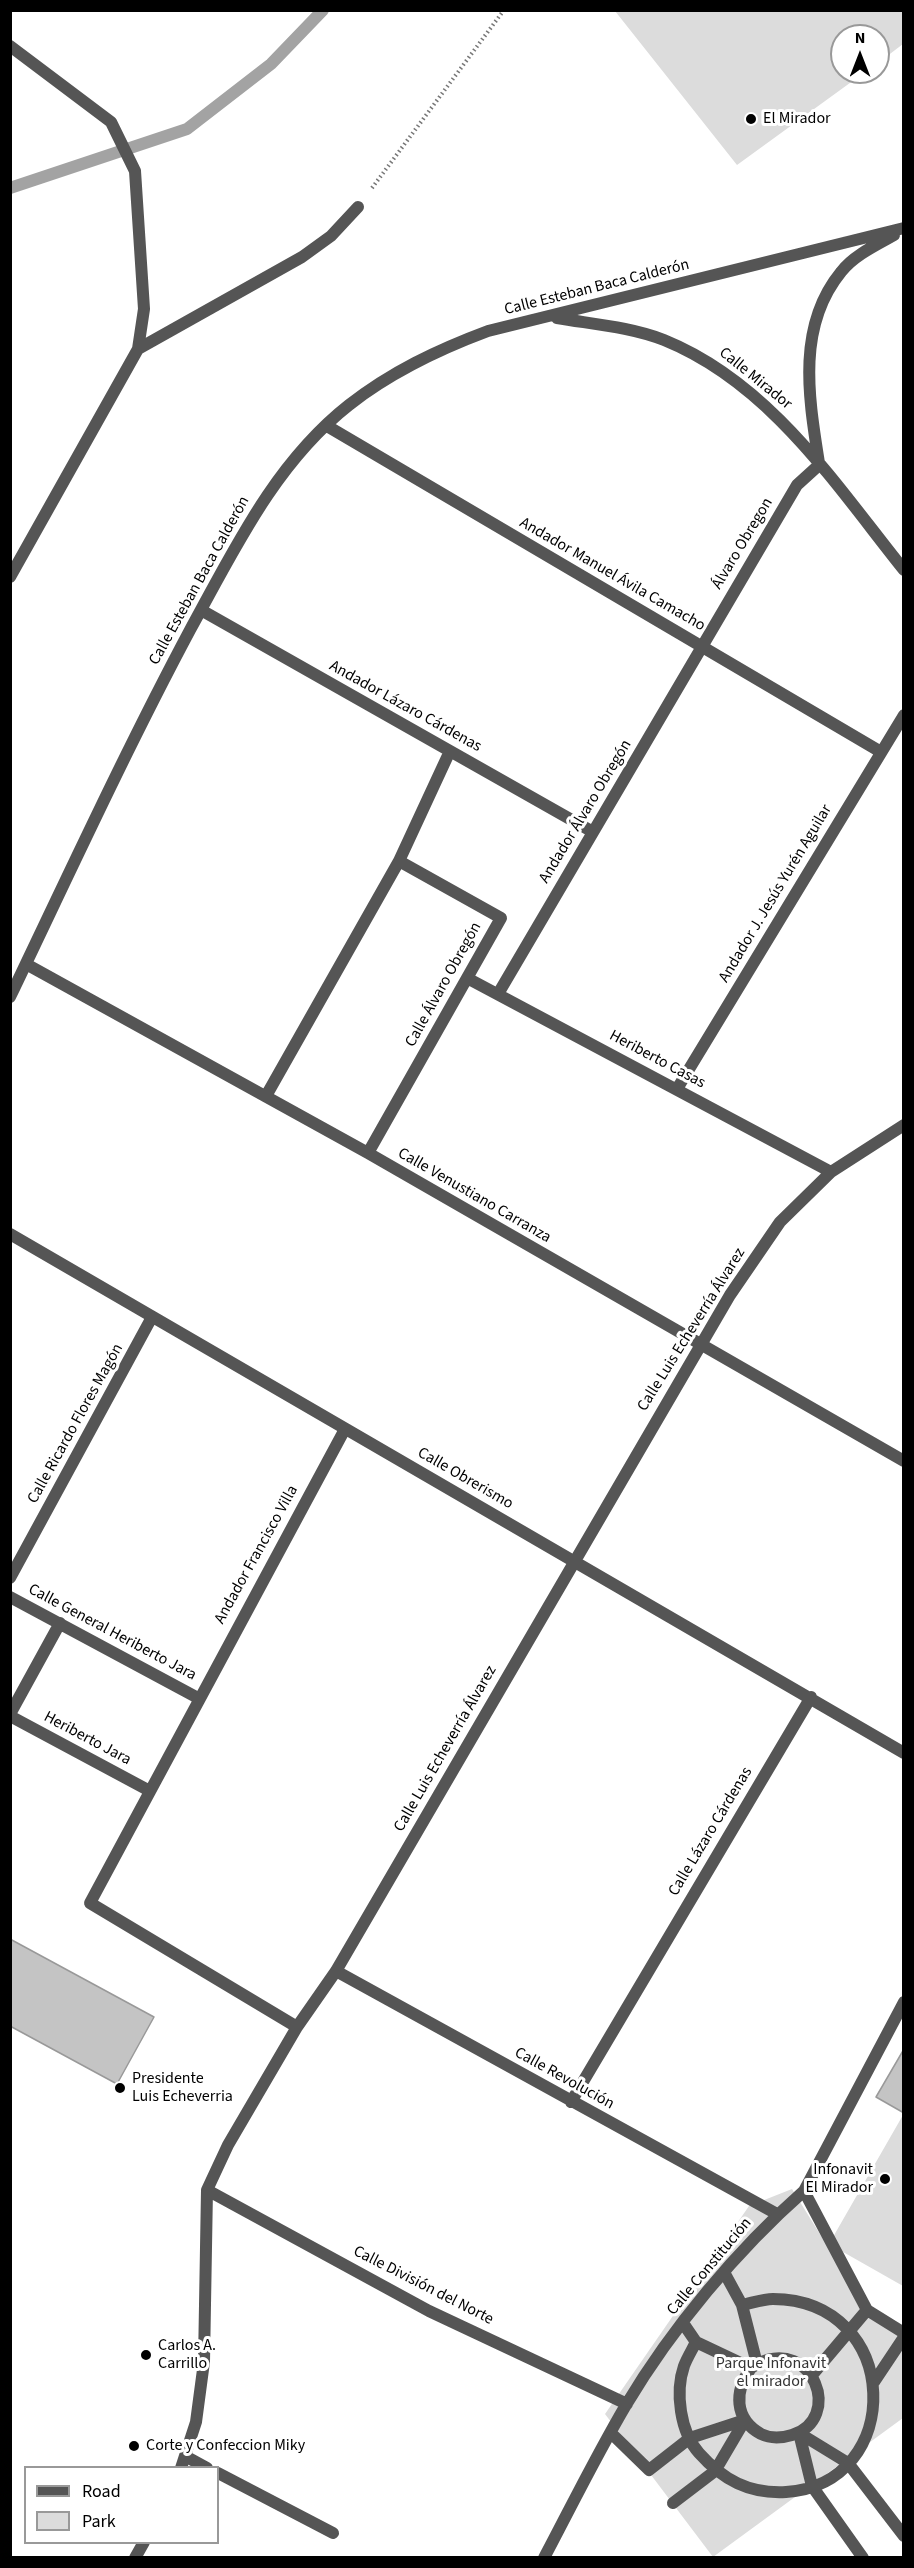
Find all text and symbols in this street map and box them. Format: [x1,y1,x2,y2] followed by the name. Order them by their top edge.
[830,24,890,84] north arrow
[855,27,865,49] text: N
[763,109,831,129] place label: El Mirador
[744,112,758,126] marker: El Mirador
[503,256,691,320] street label: Calle Esteban Baca Calderón
[715,344,795,414] street label: Calle Mirador
[146,493,254,669] street label: Calle Esteban Baca Calderón
[708,495,778,593] street label: Álvaro Obregon
[516,514,708,636] street label: Andador Manuel Ávila Camacho
[325,657,485,757] street label: Andador Lázaro Cárdenas
[536,737,636,887] street label: Andador Álvaro Obregón
[715,802,837,986] street label: Andador J. Jesús Yurén Aguilar
[402,919,486,1051] street label: Calle Álvaro Obregón
[606,1027,708,1093] street label: Heriberto Casas
[394,1144,554,1248] street label: Calle Venustiano Carranza
[634,1245,750,1415] street label: Calle Luis Echeverría Álvarez
[24,1341,128,1507] street label: Calle Ricardo Flores Magón
[414,1444,516,1514] street label: Calle Obrerismo
[211,1482,303,1628] street label: Andador Francisco Villa
[25,1580,199,1686] street label: Calle General Heriberto Jara
[391,1662,501,1836] street label: Calle Luis Echeverría Álvarez
[40,1708,134,1770] street label: Heriberto Jara
[665,1764,757,1900] street label: Calle Lázaro Cárdenas
[511,2044,617,2114] street label: Calle Revolución
[132,2069,233,2107] place label: Presidente Luis Echeverria
[113,2081,127,2095] marker: Presidente Luis Echeverria
[805,2160,873,2198] place label: Infonavit El Mirador
[878,2172,892,2186] marker: Infonavit El Mirador
[664,2214,756,2320] street label: Calle Constitución
[350,2242,496,2330] street label: Calle División del Norte
[158,2336,216,2374] place label: Carlos A. Carrillo
[139,2348,153,2362] marker: Carlos A. Carrillo
[716,2354,826,2392] park label: Parque Infonavit el mirador
[146,2436,305,2456] place label: Corte y Confeccion Miky
[127,2439,141,2453] marker: Corte y Confeccion Miky
[24,2466,219,2544] legend
[82,2479,121,2504] text: Road
[82,2509,116,2534] text: Park

